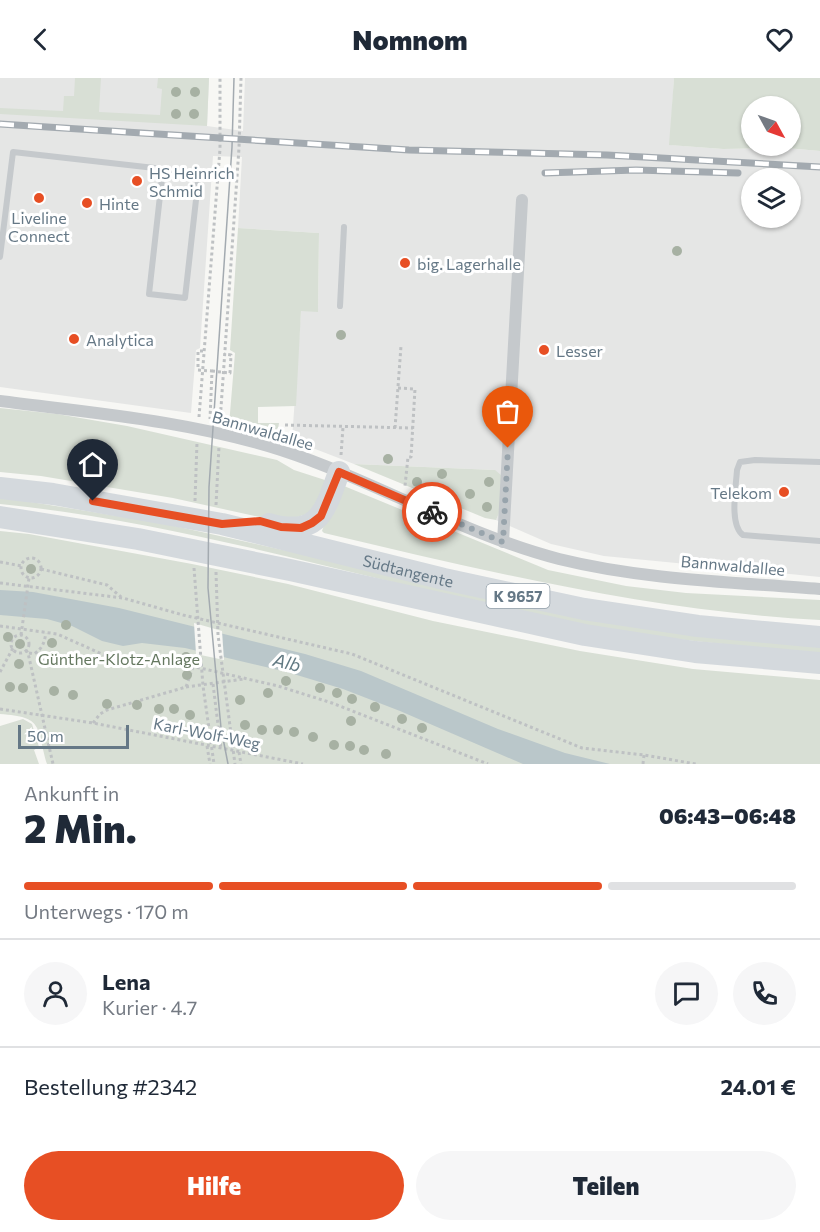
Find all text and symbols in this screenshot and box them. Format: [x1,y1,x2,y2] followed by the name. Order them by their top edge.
[24,23,57,56] icon: back
[352,23,468,56] text: Nomnom
[763,23,796,56] icon: heart
[741,96,801,156] north arrow
[741,96,801,228] map controls
[149,163,235,200] place label: HS Heinrich Schmid
[741,168,801,228] button: layers
[130,174,144,188] marker: HS Heinrich Schmid
[32,191,46,205] marker: Liveline Connect
[99,194,139,213] place label: Hinte
[80,196,94,210] marker: Hinte
[8,208,70,245] place label: Liveline Connect
[417,254,521,273] place label: big. Lagerhalle
[398,256,412,270] marker: big. Lagerhalle
[86,330,154,349] place label: Analytica
[67,332,81,346] marker: Analytica
[556,341,604,360] place label: Lesser
[537,343,551,357] marker: Lesser
[482,386,533,448] pin
[491,395,524,428] icon: bag
[210,406,316,454] street label: Bannwaldallee
[67,439,118,501] pin
[76,448,109,481] icon: home
[402,482,462,542] courier
[710,483,772,502] place label: Telekom
[777,485,791,499] marker: Telekom
[416,496,449,529] icon: bike
[361,550,455,590] street label: Südtangente
[680,551,786,579] street label: Bannwaldallee
[486,584,550,608] road number: K 9657
[270,648,303,676] water label: Alb
[38,649,200,668] park label: Günther-Klotz-Anlage
[152,713,262,753] street label: Karl-Wolf-Weg
[18,722,129,750] scale bar
[27,726,64,745] text: 50 m
[24,781,119,805] text: Ankunft in
[659,802,796,829] text: 06:43–06:48
[24,803,137,851] text: 2 Min.
[24,899,189,923] text: Unterwegs · 170 m
[24,962,87,1025] button: person
[655,962,718,1025] button: chat
[733,962,796,1025] button: phone
[102,968,151,995] text: Lena
[102,995,197,1019] text: Kurier · 4.7
[24,1073,197,1100] text: Bestellung #2342
[721,1073,796,1100] text: 24.01 €
[24,1151,404,1220] button: Hilfe
[416,1151,796,1220] button: Teilen

